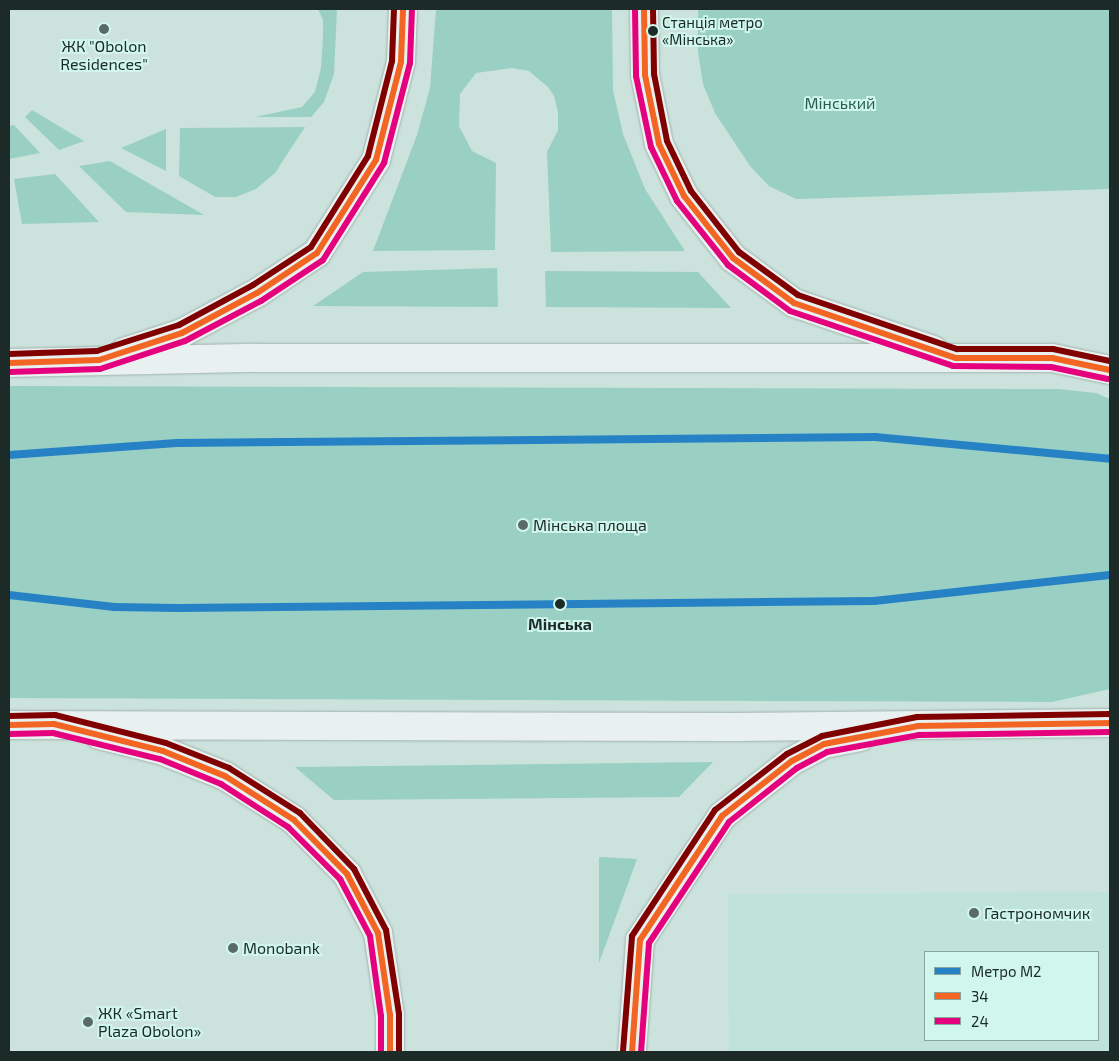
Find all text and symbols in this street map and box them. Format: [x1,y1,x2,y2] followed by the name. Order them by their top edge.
[662,13,763,48] place label: Станція метро «Мінська»
[98,23,110,35] marker: ЖК "Obolon Residences"
[648,26,658,36] marker: Станція метро «Мінська»
[60,36,148,74] place label: ЖК "Obolon Residences"
[805,93,875,113] park label: Мінський
[533,515,647,535] place label: Мінська площа
[517,519,529,531] marker: Мінська площа
[551,595,569,613] marker: Мінська
[528,614,592,634] place label: Мінська
[984,903,1090,923] place label: Гастрономчик
[968,907,980,919] marker: Гастрономчик
[243,938,320,958] place label: Monobank
[227,942,239,954] marker: Monobank
[924,951,1099,1041] legend
[971,962,1042,980] text: Метро M2
[971,987,989,1005] text: 34
[98,1003,201,1041] place label: ЖК «Smart Plaza Obolon»
[971,1012,989,1030] text: 24
[82,1016,94,1028] marker: ЖК «Smart Plaza Obolon»

